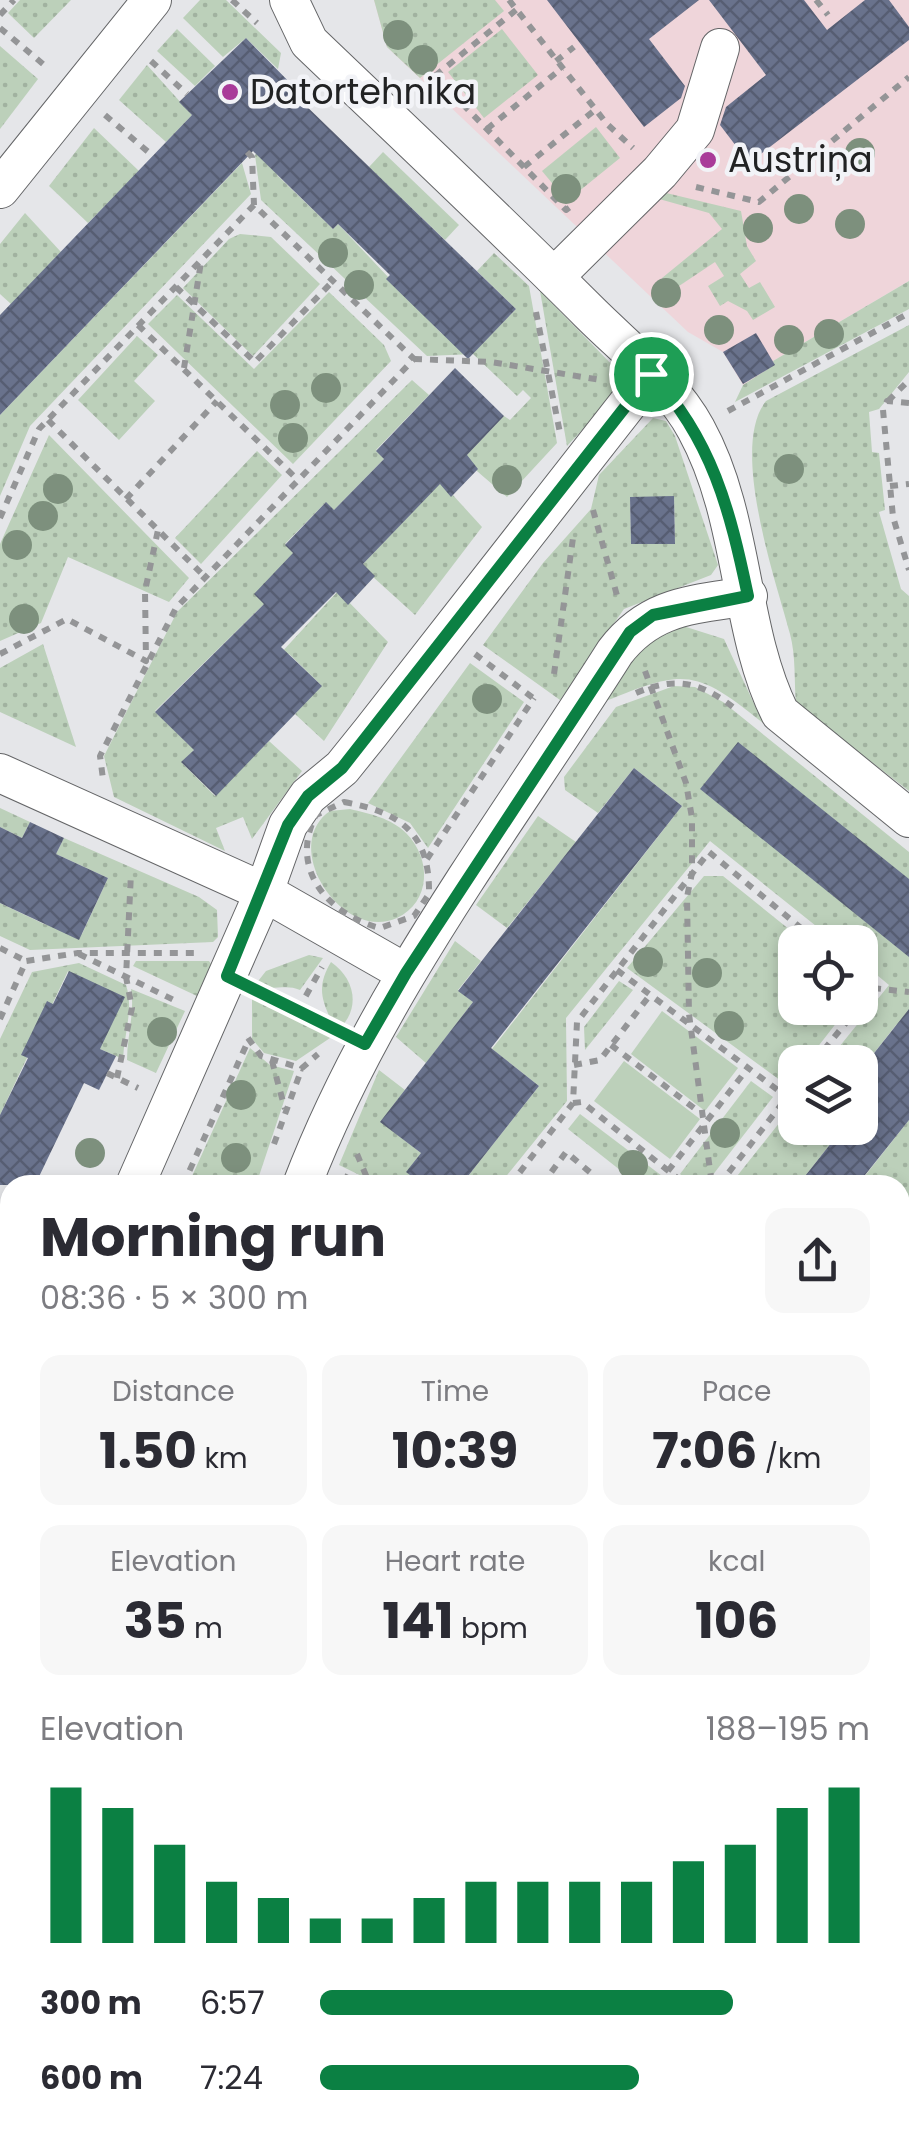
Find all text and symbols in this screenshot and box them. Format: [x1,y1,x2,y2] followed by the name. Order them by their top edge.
[250,67,476,116] place label: Datortehnika
[219,81,241,103] marker: Datortehnika
[728,135,873,184] place label: Austriņa
[697,149,719,171] marker: Austriņa
[609,332,694,417] pin
[624,347,679,402] icon: arrive
[778,925,878,1145] map controls
[778,925,878,1025] button: locate
[778,1045,878,1145] button: layers
[40,1198,386,1275] text: Morning run
[765,1208,870,1313] button: share
[40,1275,308,1320] text: 08:36 · 5 × 300 m
[112,1372,235,1411] text: Distance
[421,1372,489,1411] text: Time
[702,1372,771,1411] text: Pace
[99,1415,197,1486] text: 1.50
[392,1415,518,1486] text: 10:39
[652,1415,757,1486] text: 7:06
[197,1439,248,1478] text: km
[757,1439,821,1478] text: /km
[110,1542,236,1581] text: Elevation
[385,1542,525,1581] text: Heart rate
[708,1542,765,1581] text: kcal
[124,1585,187,1656] text: 35
[382,1585,454,1656] text: 141
[695,1585,778,1656] text: 106
[187,1609,223,1648] text: m
[454,1609,528,1648] text: bpm
[40,1706,184,1751] text: Elevation
[706,1706,870,1751] text: 188–195 m
[40,1980,142,2025] text: 300 m
[200,1980,265,2025] text: 6:57
[40,2055,143,2100] text: 600 m
[200,2055,263,2100] text: 7:24

